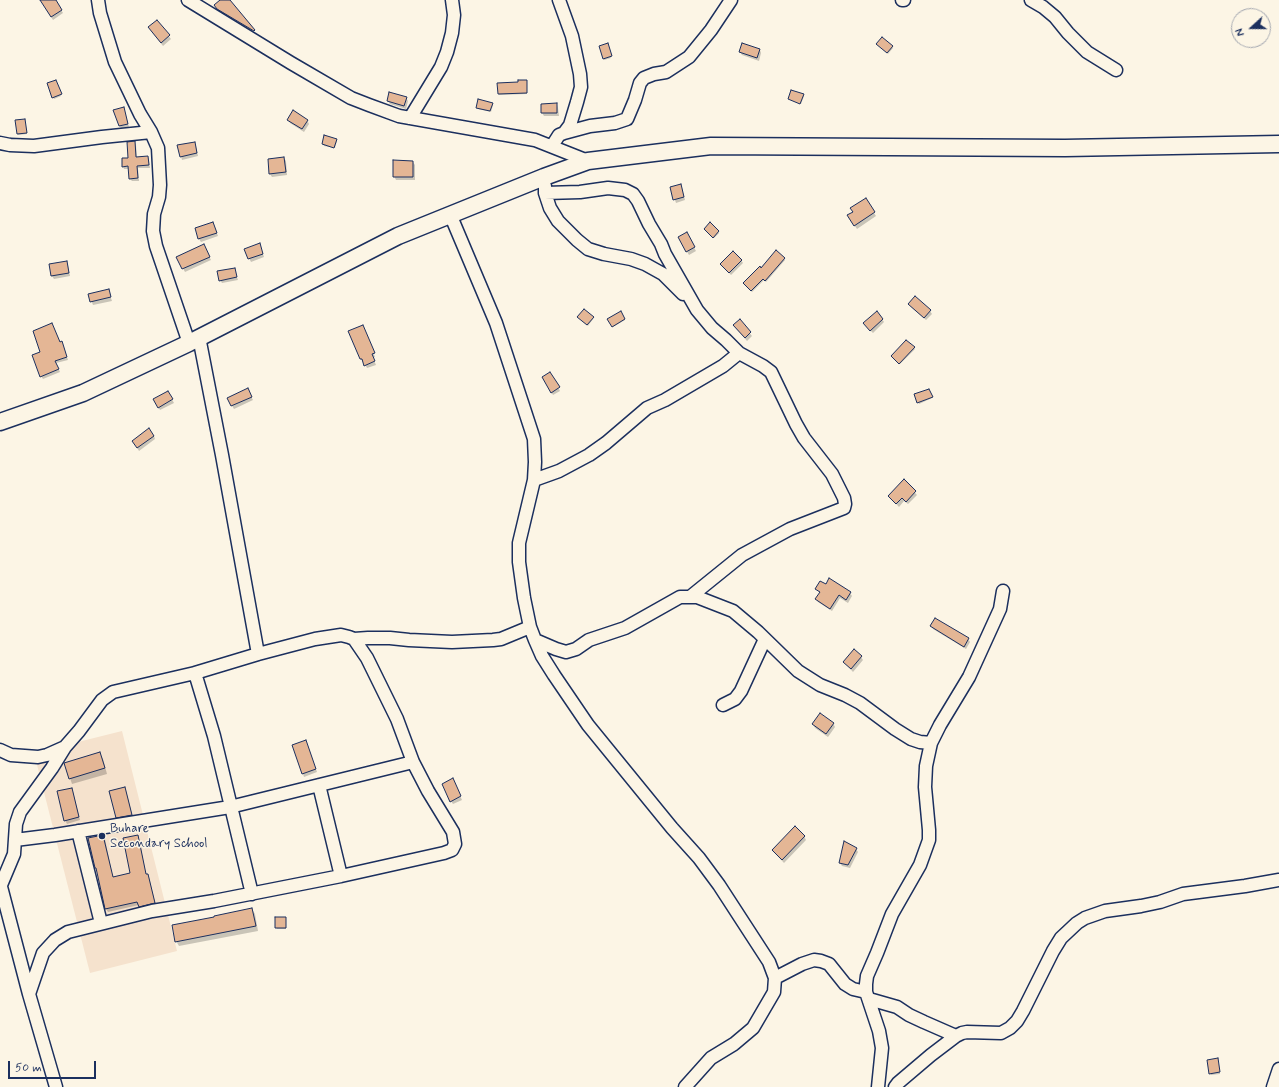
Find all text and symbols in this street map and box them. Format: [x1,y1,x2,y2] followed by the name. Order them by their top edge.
[1231,8,1271,48] north arrow
[1233,26,1249,38] text: N
[110,821,207,852] place label: Buhare Secondary School
[97,831,107,841] marker: Buhare Secondary School
[10,1053,98,1079] scale bar
[15,1060,42,1076] text: 50 m

